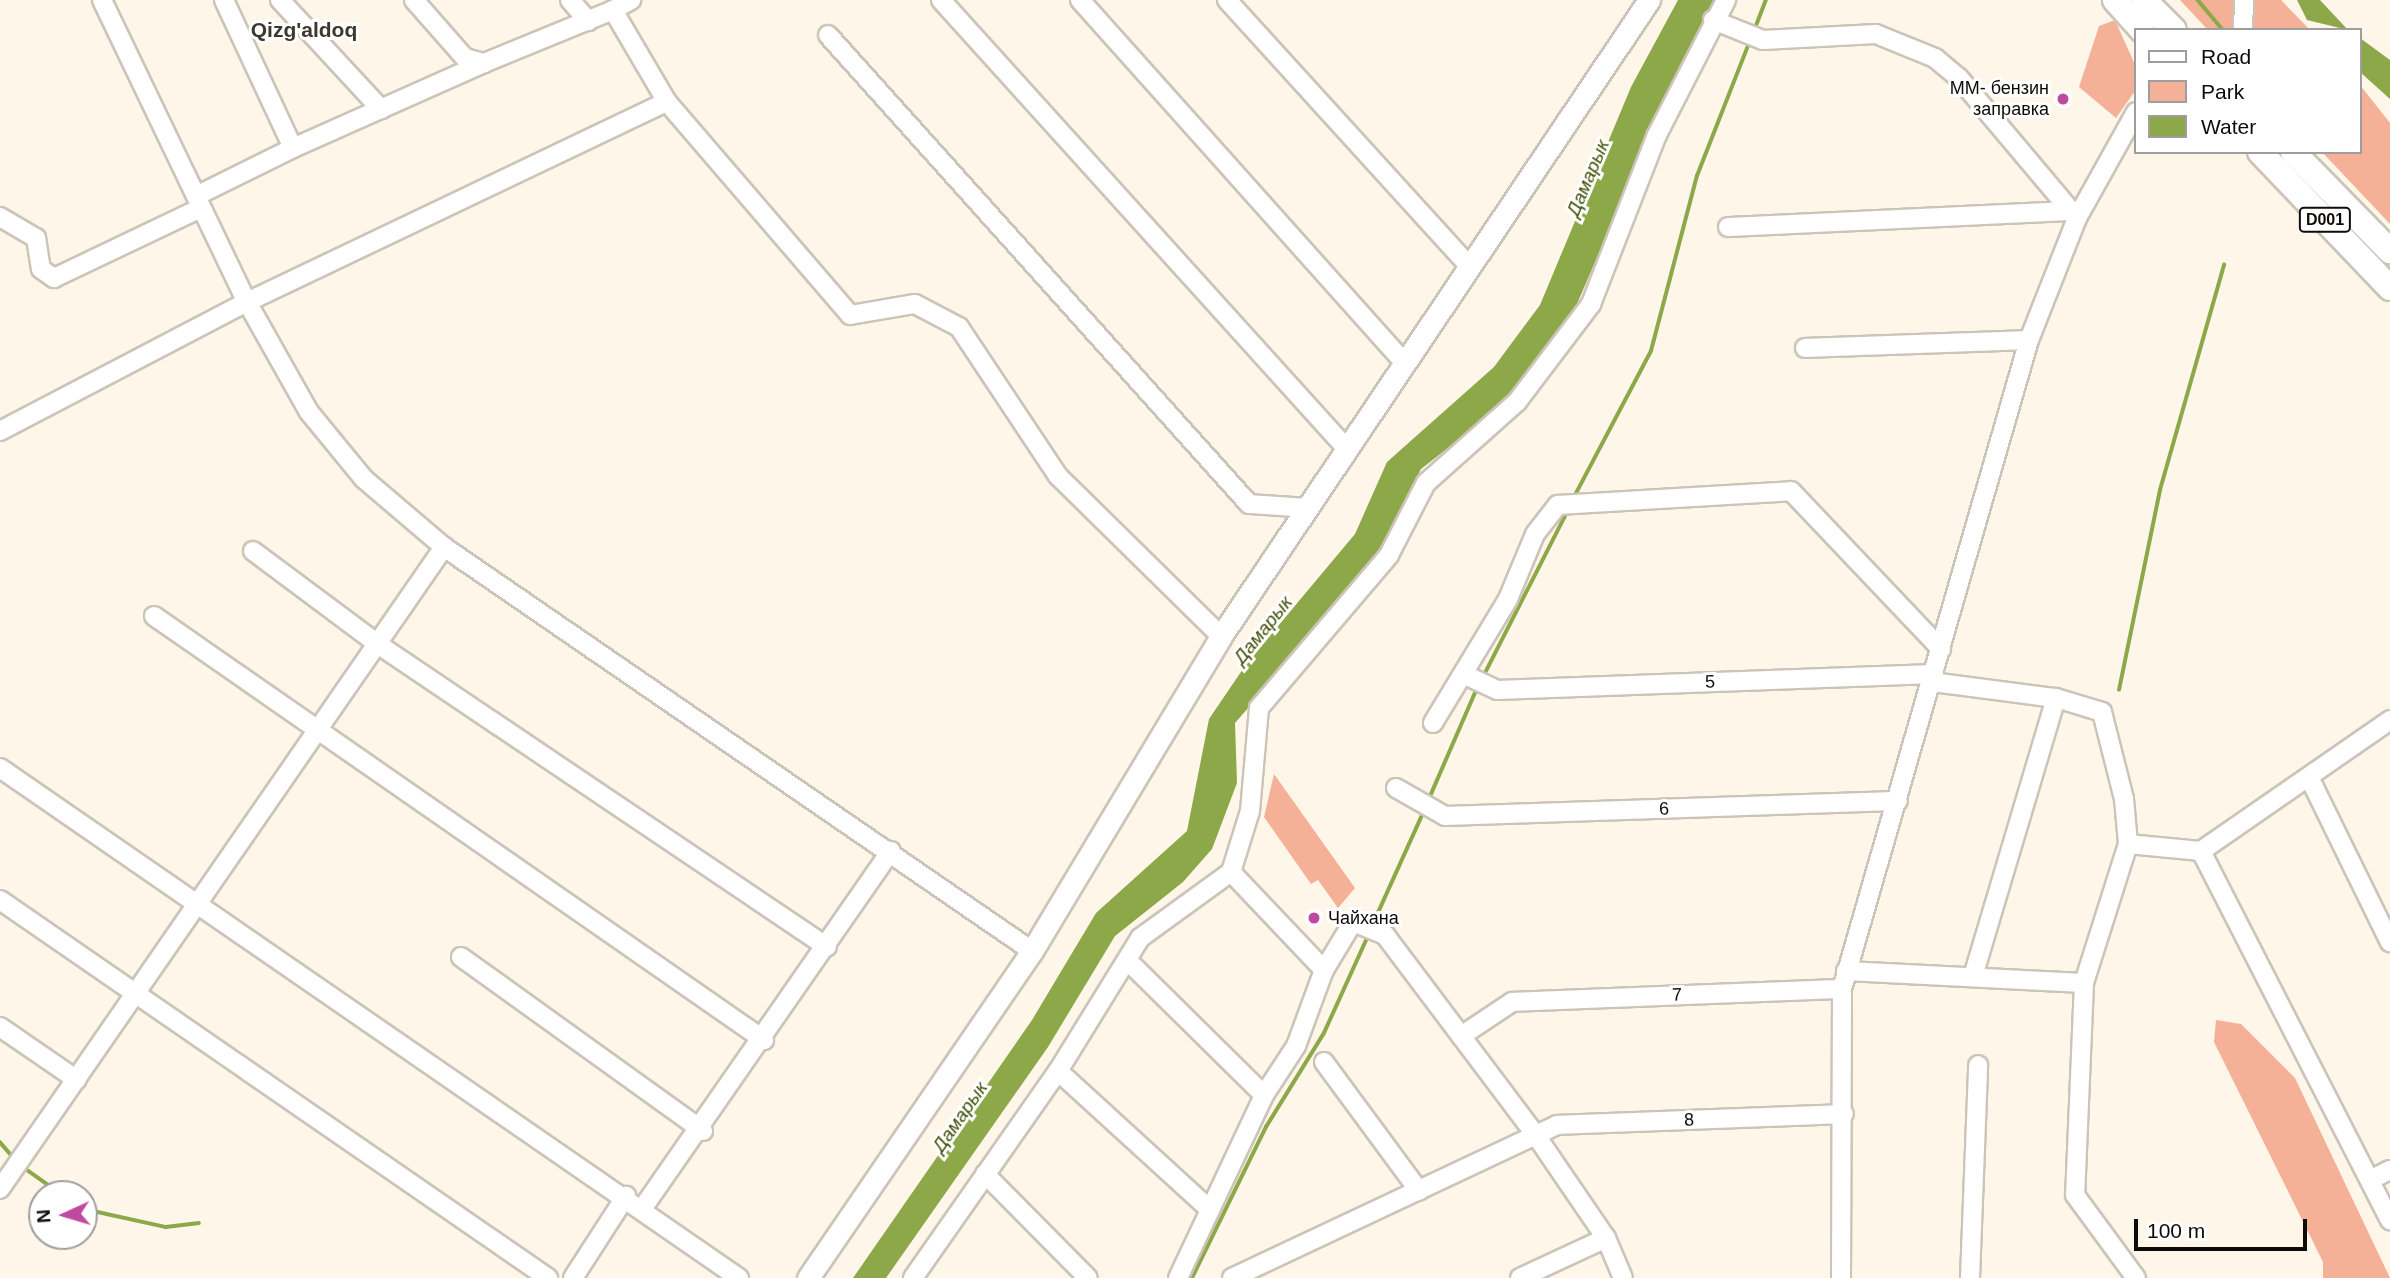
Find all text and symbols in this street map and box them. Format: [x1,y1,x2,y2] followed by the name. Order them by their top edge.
[251,17,357,43] district label: Qizg'aldoq
[2134,28,2362,154] legend
[2201,45,2251,68] text: Road
[1950,78,2049,120] place label: ММ- бензин заправка
[2201,80,2244,103] text: Park
[2055,91,2071,107] marker: ММ- бензин заправка
[2201,115,2256,138] text: Water
[1562,136,1614,220] water label: Дамарык
[2299,208,2351,232] road number: D001
[1229,591,1297,669] water label: Дамарык
[1705,671,1715,693] street label: 5
[1659,798,1669,820] street label: 6
[1328,907,1399,929] place label: Чайхана
[1306,910,1322,926] marker: Чайхана
[1672,984,1682,1006] street label: 7
[927,1077,993,1157] water label: Дамарык
[1684,1109,1694,1131] street label: 8
[28,1180,98,1250] north arrow
[2138,1204,2311,1248] scale bar
[33,1209,55,1224] text: N
[2147,1219,2205,1242] text: 100 m

